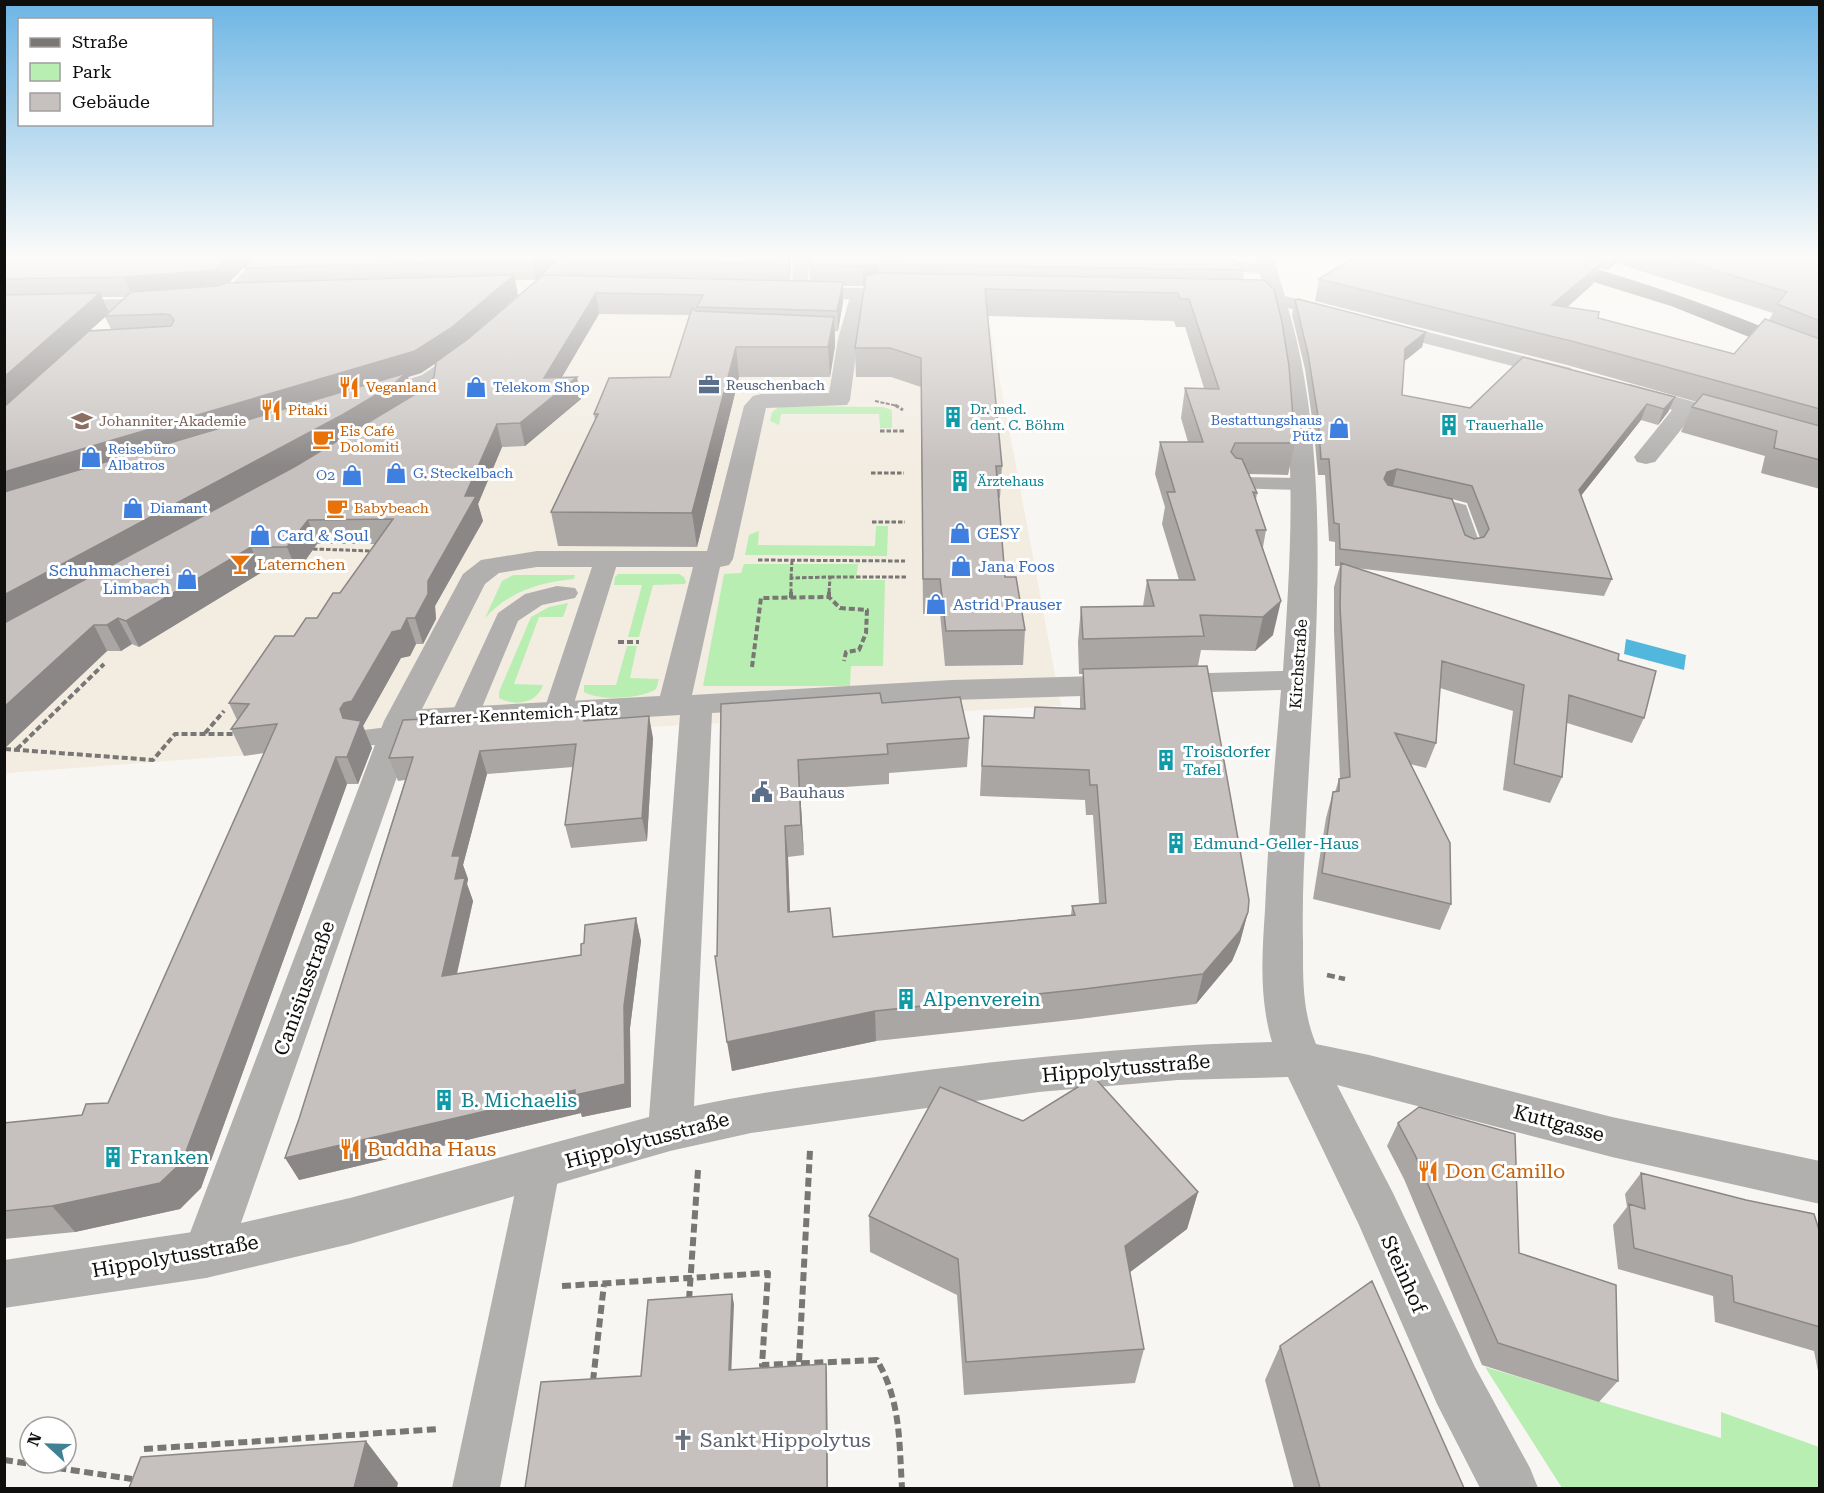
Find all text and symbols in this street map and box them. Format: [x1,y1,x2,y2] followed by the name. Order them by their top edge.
[18,18,213,126] legend
[72,31,128,52] text: Straße
[72,61,112,82] text: Park
[72,91,150,112] text: Gebäude
[697,373,721,397] office icon: Reuschenbach
[337,375,361,399] restaurant icon: Veganland
[464,375,488,399] shop icon: Telekom Shop
[726,377,825,393] place label: Reuschenbach
[366,379,437,395] place label: Veganland
[493,379,590,395] place label: Telekom Shop
[259,398,283,422] restaurant icon: Pitaki
[970,401,1065,433] place label: Dr. med. dent. C. Böhm
[288,402,328,418] place label: Pitaki
[941,405,965,429] building icon: Dr. med. dent. C. Böhm
[70,409,94,433] school or university icon: Johanniter-Akademie
[1211,412,1322,444] place label: Bestattungshaus Pütz
[99,413,246,429] place label: Johanniter-Akademie
[1437,413,1461,437] building icon: Trauerhalle
[1327,416,1351,440] shop icon: Bestattungshaus Pütz
[1466,417,1544,433] place label: Trauerhalle
[340,423,400,455] place label: Eis Café Dolomiti
[311,427,335,451] cafe icon: Eis Café Dolomiti
[108,441,176,473] place label: Reisebüro Albatros
[79,445,103,469] shop icon: Reisebüro Albatros
[384,461,408,485] shop icon: G. Steckelbach
[340,463,364,487] shop icon: O2
[413,465,513,481] place label: G. Steckelbach
[316,467,335,483] place label: O2
[948,469,972,493] building icon: Ärztehaus
[977,473,1044,489] place label: Ärztehaus
[121,496,145,520] shop icon: Diamant
[325,496,349,520] cafe icon: Babybeach
[150,500,207,516] place label: Diamant
[354,500,429,516] place label: Babybeach
[948,521,972,545] shop icon: GESY
[248,523,272,547] shop icon: Card & Soul
[977,524,1020,543] place label: GESY
[277,526,369,545] place label: Card & Soul
[228,552,252,576] bar icon: Laternchen
[949,554,973,578] shop icon: Jana Foos
[257,555,345,574] place label: Laternchen
[978,557,1055,576] place label: Jana Foos
[49,561,170,598] place label: Schuhmacherei Limbach
[175,567,199,591] shop icon: Schuhmacherei Limbach
[924,592,948,616] shop icon: Astrid Prauser
[953,595,1063,614] place label: Astrid Prauser
[1286,618,1311,710] street label: Kirchstraße
[418,700,618,729] street label: Pfarrer-Kenntemich-Platz
[1183,742,1271,779] place label: Troisdorfer Tafel
[1154,748,1178,772] building icon: Troisdorfer Tafel
[750,780,774,804] public building icon: Bauhaus
[779,783,845,802] place label: Bauhaus
[1164,831,1188,855] building icon: Edmund-Geller-Haus
[1193,834,1359,853] place label: Edmund-Geller-Haus
[269,917,339,1059] street label: Canisiusstraße
[894,987,918,1011] building icon: Alpenverein
[923,987,1041,1011] place label: Alpenverein
[1041,1049,1211,1087] street label: Hippolytusstraße
[432,1088,456,1112] building icon: B. Michaelis
[461,1088,577,1112] place label: B. Michaelis
[1511,1099,1607,1147] street label: Kuttgasse
[562,1107,732,1173] street label: Hippolytusstraße
[338,1137,362,1161] restaurant icon: Buddha Haus
[367,1137,496,1161] place label: Buddha Haus
[101,1145,125,1169] building icon: Franken
[130,1145,209,1169] place label: Franken
[1416,1159,1440,1183] restaurant icon: Don Camillo
[1445,1159,1565,1183] place label: Don Camillo
[90,1230,260,1282] street label: Hippolytusstraße
[1376,1232,1432,1318] street label: Steinhof
[18,1415,78,1475] north arrow
[671,1428,695,1452] church icon: Sankt Hippolytus
[700,1428,871,1452] place label: Sankt Hippolytus
[23,1430,46,1449] text: N

